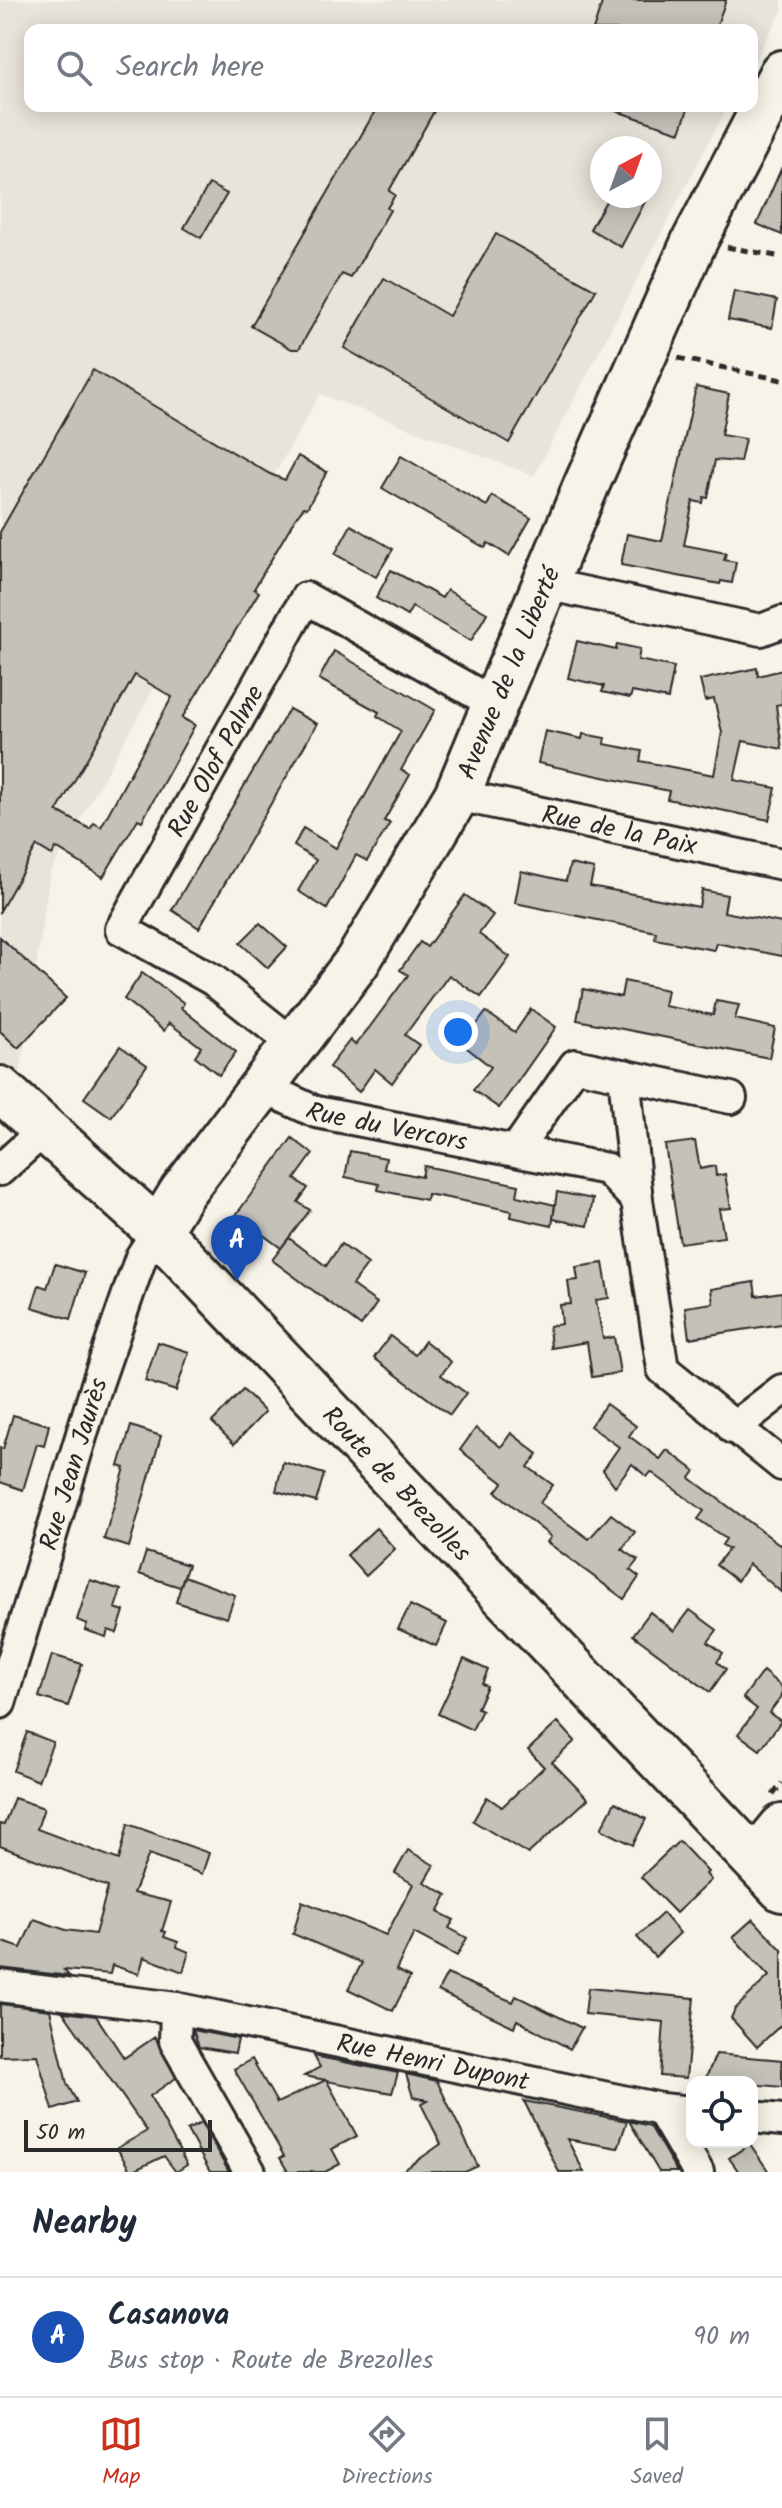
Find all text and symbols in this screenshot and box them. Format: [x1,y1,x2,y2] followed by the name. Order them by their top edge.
[24,24,758,112] search box
[116,44,264,92] text: Search here
[52,46,96,90] icon: search
[590,136,662,208] north arrow
[447,559,574,786] street label: Avenue de la Liberté
[157,677,277,846] street label: Rue Olof Palme
[538,795,701,869] street label: Rue de la Paix
[438,1012,478,1052] your location
[298,1091,471,1164] street label: Rue du Vercors
[211,1215,263,1281] pin: A
[29,1373,121,1556] street label: Rue Jean Jaurès
[311,1397,481,1572] street label: Route de Brezolles
[333,2023,534,2104] street label: Rue Henri Dupont
[686,2076,758,2148] map controls
[686,2076,758,2148] button: locate
[24,2116,212,2152] scale bar
[36,2116,85,2151] text: 50 m
[32,2197,137,2251] text: Nearby
[108,2292,229,2340] text: Casanova
[50,2316,66,2358] text: A
[693,2316,750,2358] text: 90 m
[108,2340,433,2382] text: Bus stop · Route de Brezolles
[99,2412,143,2495] tab: Map
[341,2412,433,2495] tab: Directions
[631,2412,683,2495] tab: Saved

